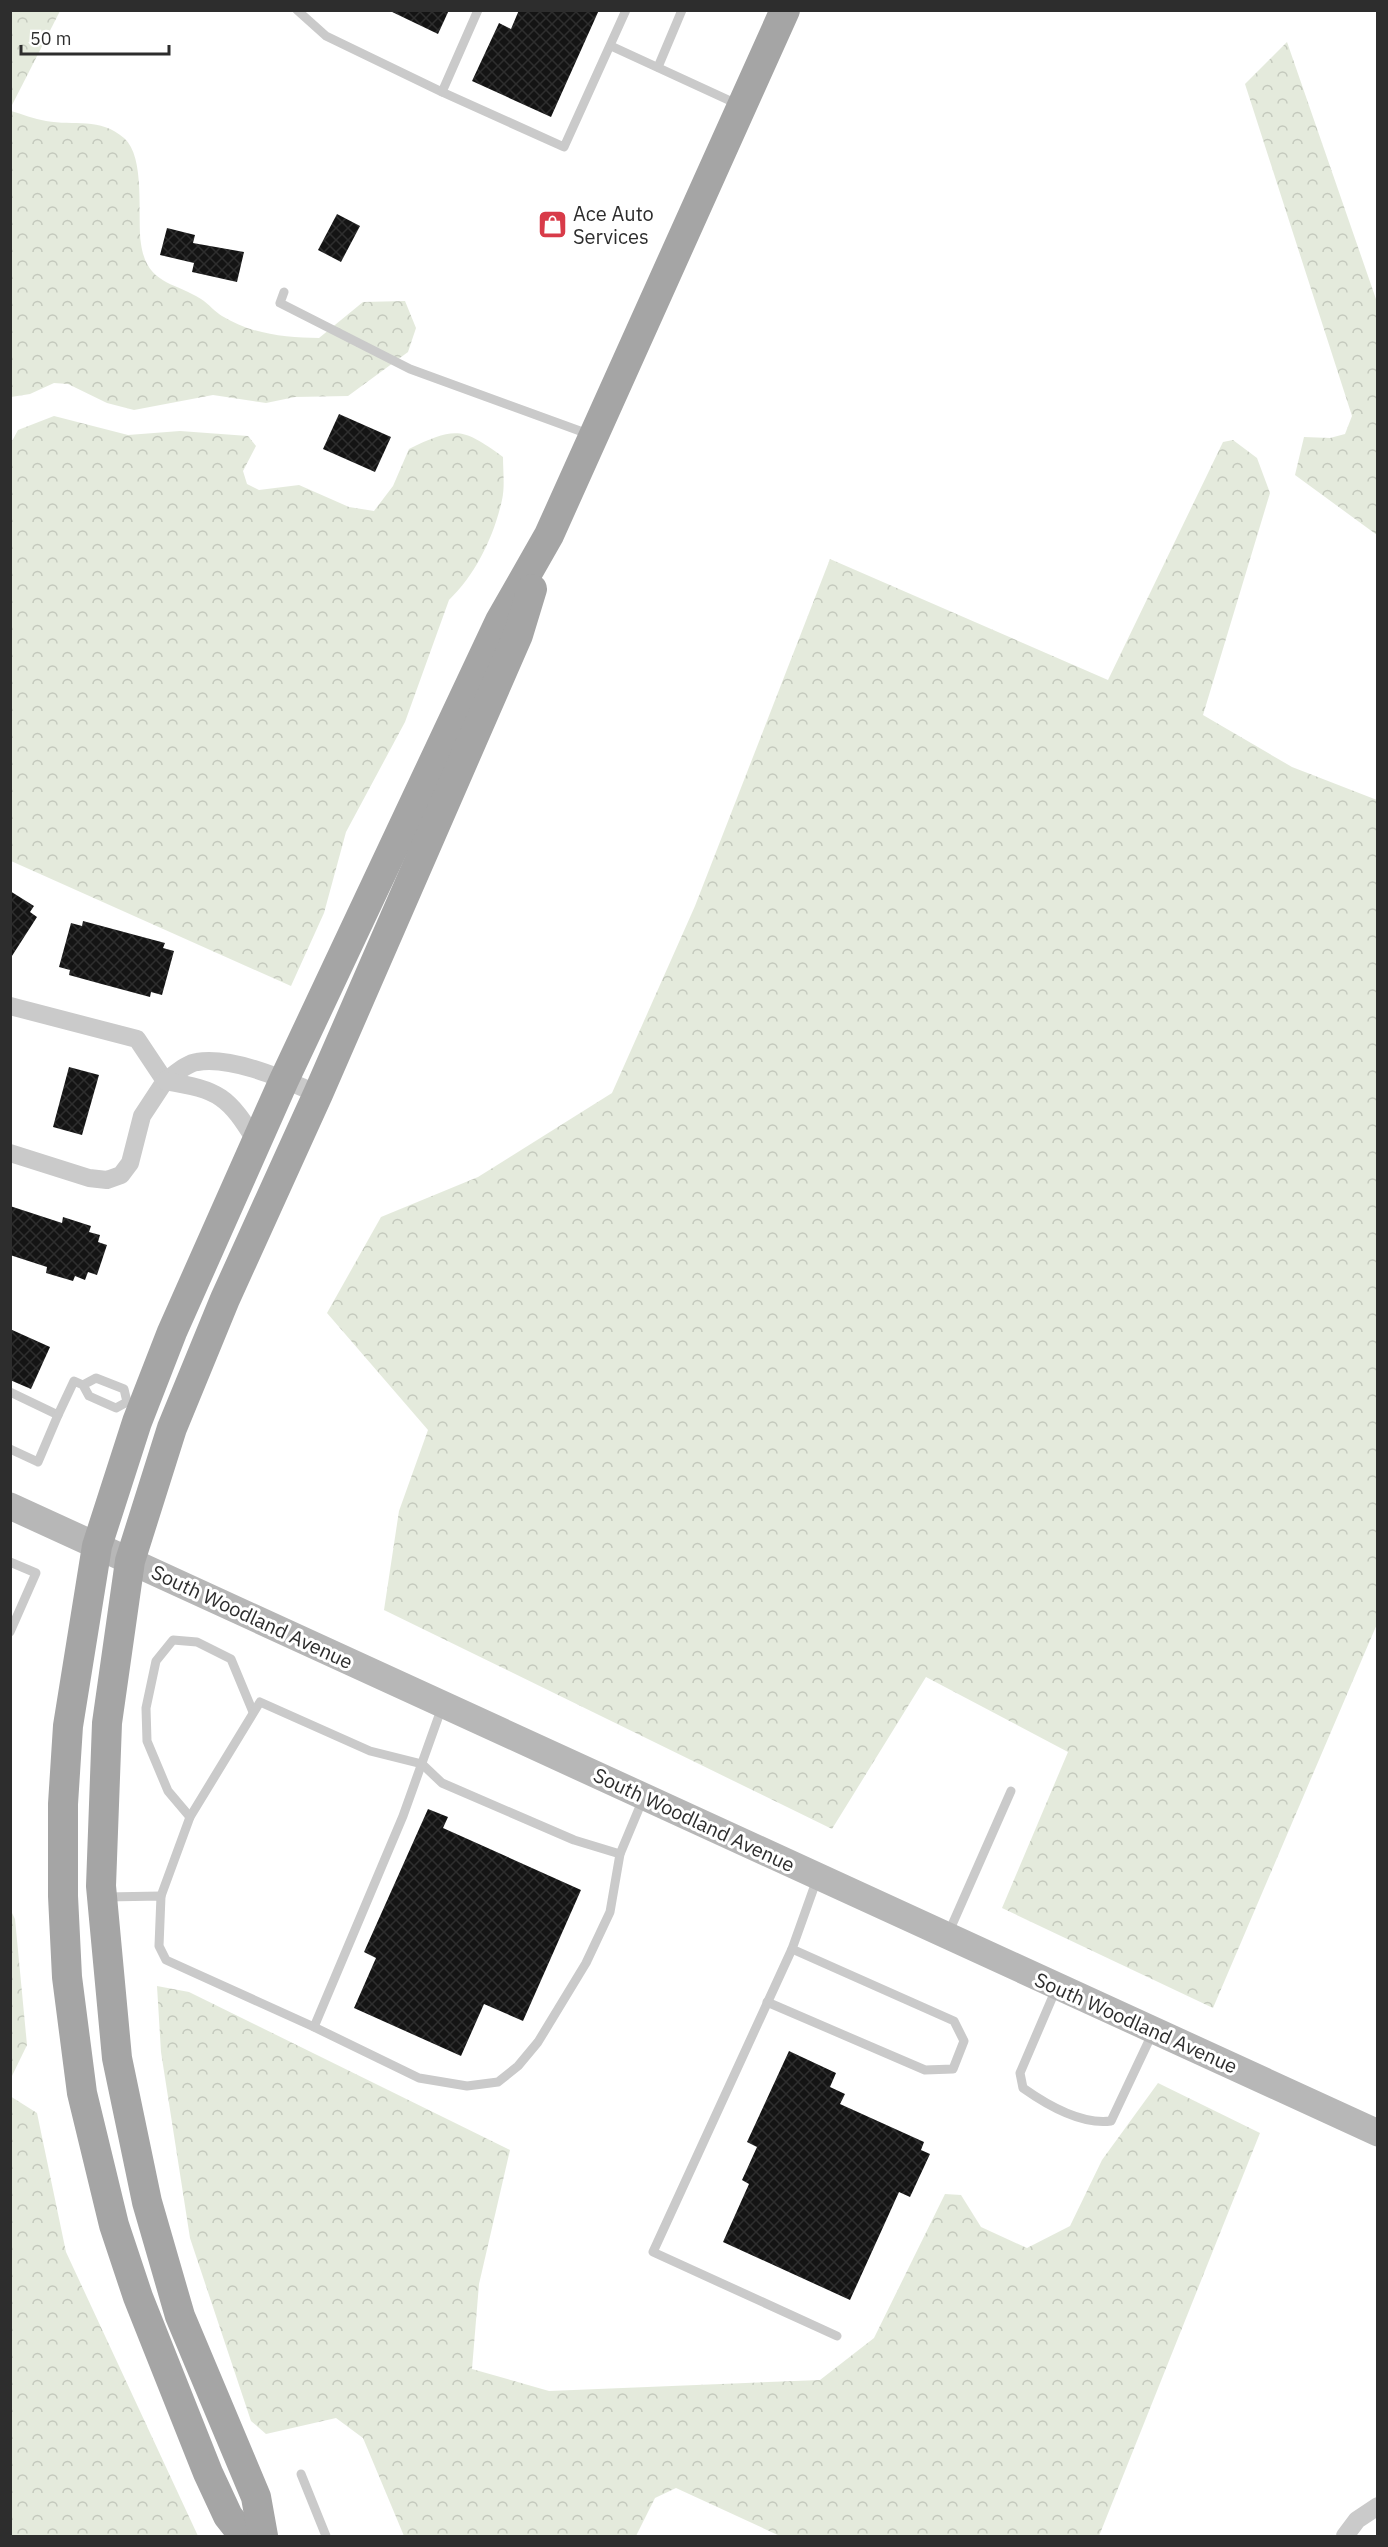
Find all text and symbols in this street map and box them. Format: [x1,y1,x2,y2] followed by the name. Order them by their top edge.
[21,18,170,56] scale bar
[30,27,72,50] text: 50 m
[573,200,654,250] place label: Ace Auto Services
[536,209,568,241] shop icon: Ace Auto Services
[147,1558,357,1675] street label: South Woodland Avenue
[589,1761,799,1878] street label: South Woodland Avenue
[1031,1966,1242,2079] street label: South Woodland Avenue

